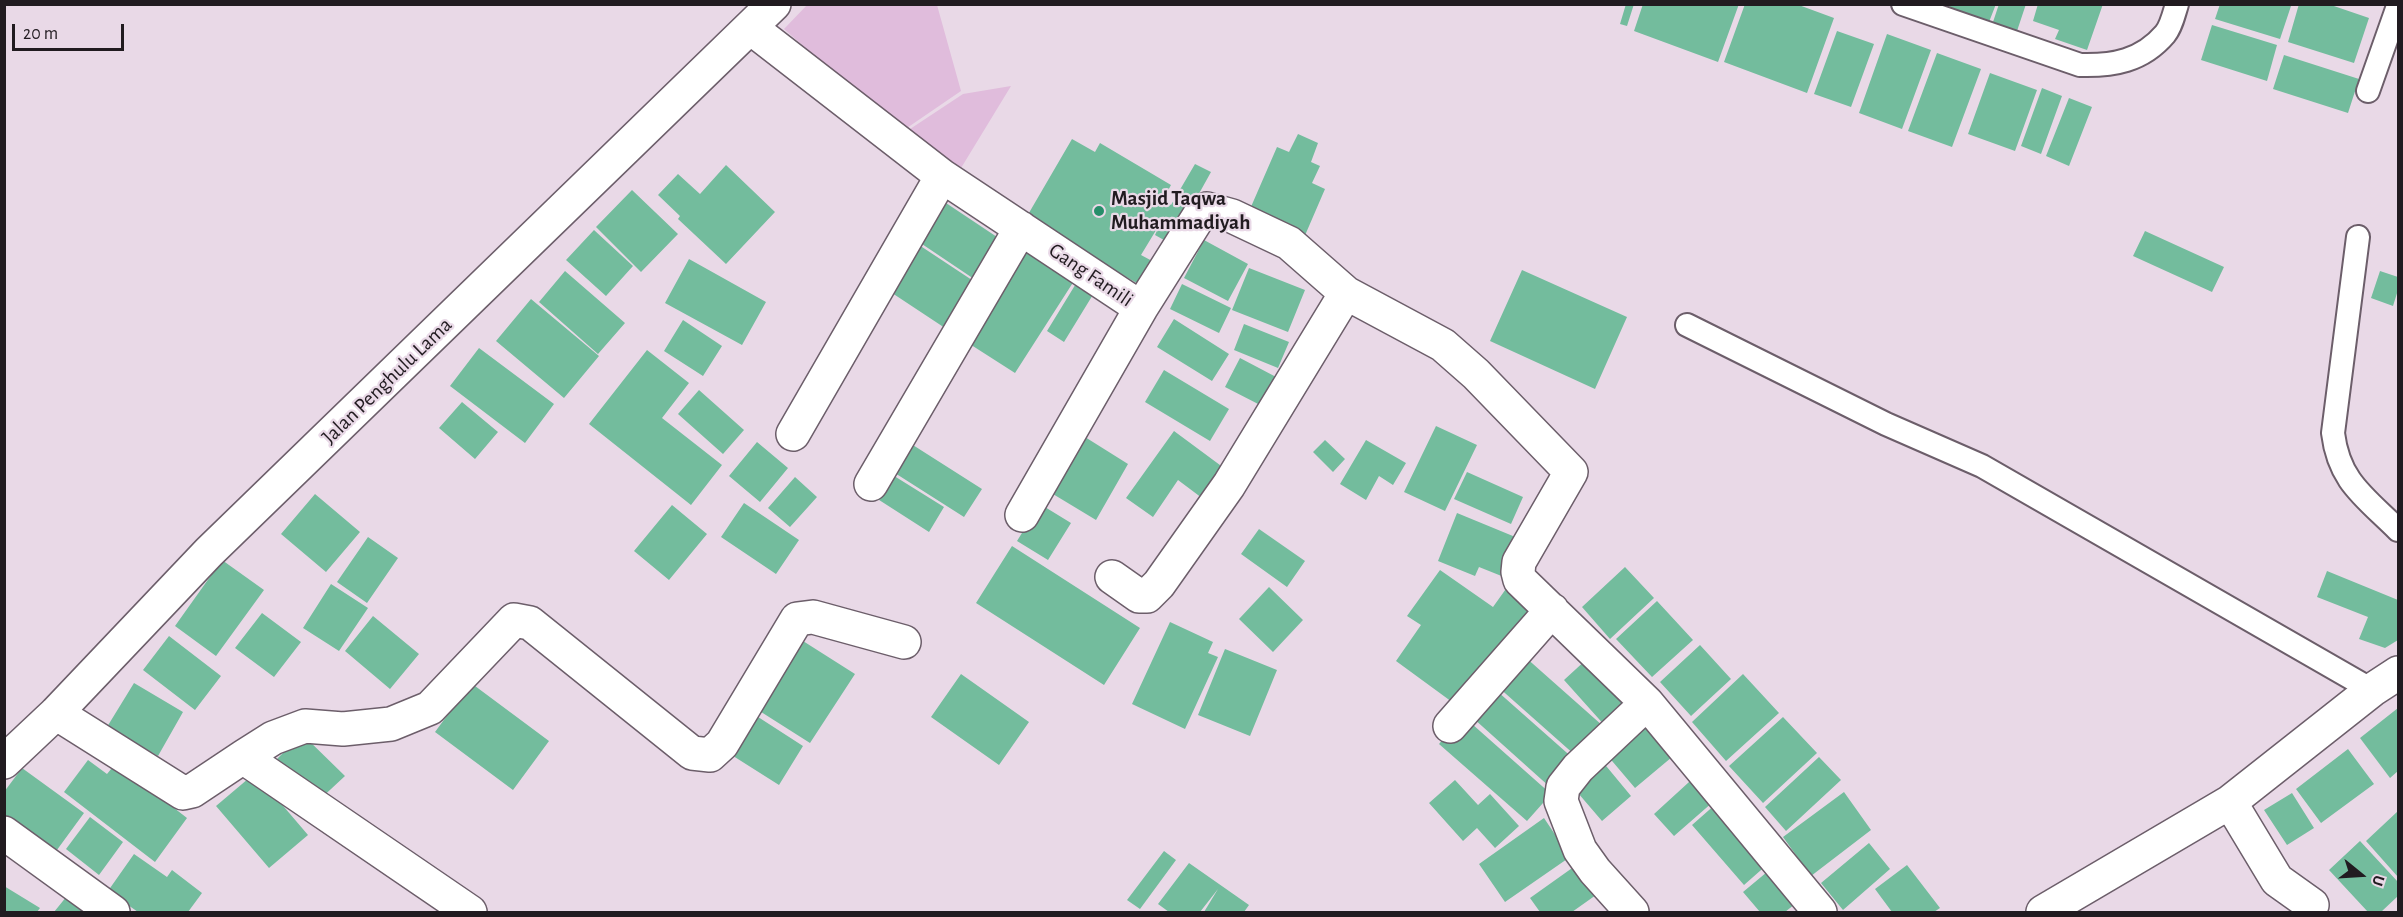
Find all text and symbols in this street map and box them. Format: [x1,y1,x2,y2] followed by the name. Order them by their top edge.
[15,12,128,50] scale bar
[23,25,58,43] text: 20 m
[1111,186,1250,236] place label: Masjid Taqwa Muhammadiyah
[1092,204,1106,218] marker: Masjid Taqwa Muhammadiyah
[1044,238,1138,312] street label: Gang Famili
[317,312,457,450] street label: Jalan Penghulu Lama
[2331,845,2391,905] north arrow
[2369,873,2387,888] text: U

